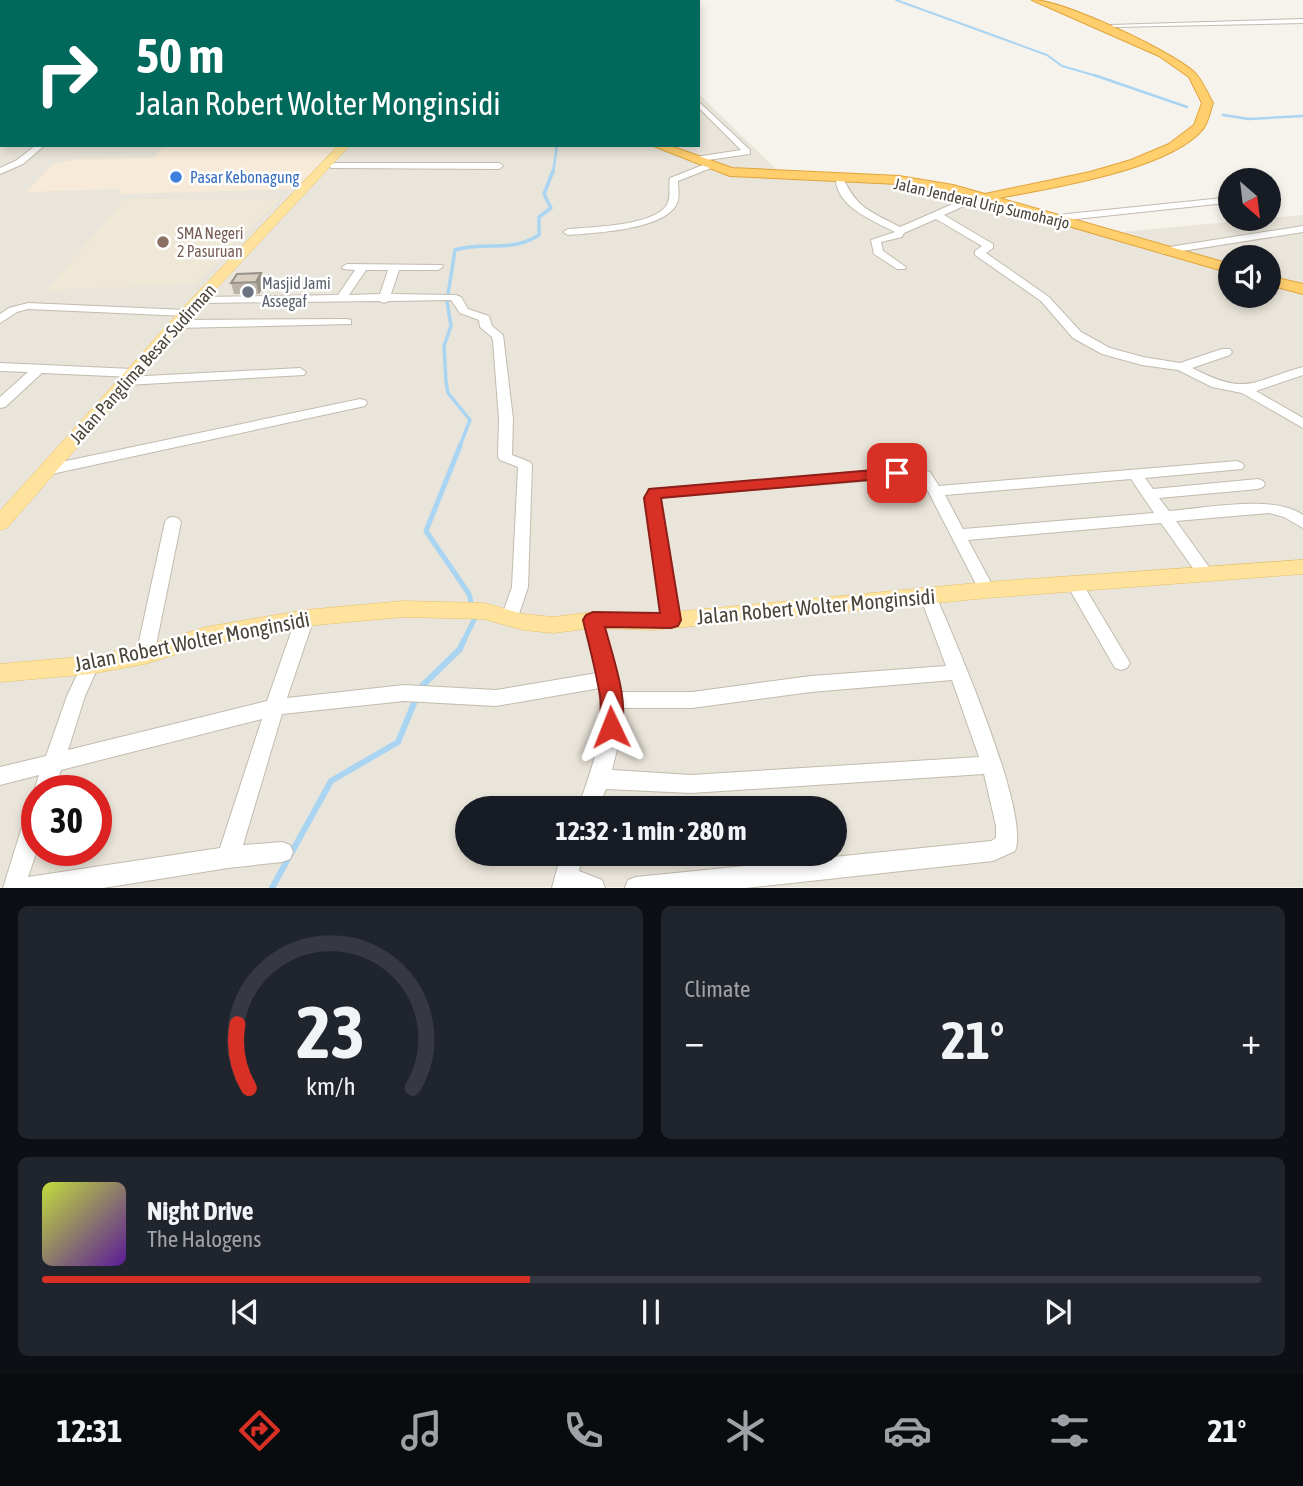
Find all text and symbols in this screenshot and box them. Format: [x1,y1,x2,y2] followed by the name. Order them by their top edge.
[136,27,224,83] text: 50 m
[21,28,112,119] icon: right
[136,85,501,122] text: Jalan Robert Wolter Monginsidi
[190,168,299,187] place label: Pasar Kebonagung
[1218,168,1281,231] north arrow
[1218,168,1281,308] map controls
[168,169,184,185] marker: Pasar Kebonagung
[892,174,1072,233] street label: Jalan Jenderal Urip Sumoharjo
[177,224,243,260] place label: SMA Negeri 2 Pasuruan
[155,234,171,250] marker: SMA Negeri 2 Pasuruan
[1218,245,1281,308] button: sound
[262,274,331,311] place label: Masjid Jami Assegaf
[65,279,220,448] street label: Jalan Panglima Besar Sudirman
[240,284,256,300] marker: Masjid Jami Assegaf
[867,443,927,503] pin
[878,454,916,492] icon: arrive
[696,584,936,628] street label: Jalan Robert Wolter Monginsidi
[72,606,312,676] street label: Jalan Robert Wolter Monginsidi
[574,690,648,764] position arrow
[21,775,112,866] speed limit sign: 30
[556,816,746,846] text: 12:32 · 1 min · 280 m
[685,976,750,1002] text: Climate
[296,991,364,1074] text: 23
[941,1010,1004,1070] text: 21°
[685,1019,704,1062] text: −
[1241,1019,1261,1062] text: +
[305,1072,355,1100] text: km/h
[147,1196,254,1226] text: Night Drive
[147,1226,261,1252] text: The Halogens
[226,1293,264,1331] icon: previous
[632,1293,670,1331] icon: pause
[1039,1293,1077,1331] icon: next
[235,1406,284,1455] icon: directions
[397,1406,446,1455] icon: music
[559,1406,608,1455] icon: phone
[721,1406,770,1455] icon: climate
[883,1406,932,1455] icon: car
[1045,1406,1094,1455] icon: filters
[57,1412,122,1449] text: 12:31
[1207,1412,1246,1449] text: 21°

